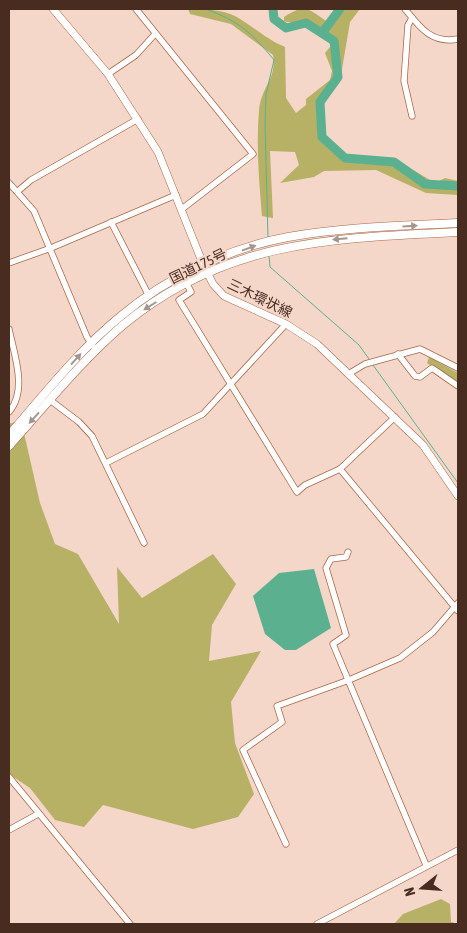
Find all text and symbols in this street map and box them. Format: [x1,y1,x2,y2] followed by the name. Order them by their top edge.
[402,222,418,230] one-way arrow
[331,236,347,244] one-way arrow
[242,244,257,252] one-way arrow
[167,245,229,287] street label: 国道175号
[225,275,295,321] street label: 三木環状線
[144,301,157,311] one-way arrow
[70,354,82,366] one-way arrow
[28,412,40,424] one-way arrow
[397,863,447,913] north arrow
[401,886,418,898] text: N

